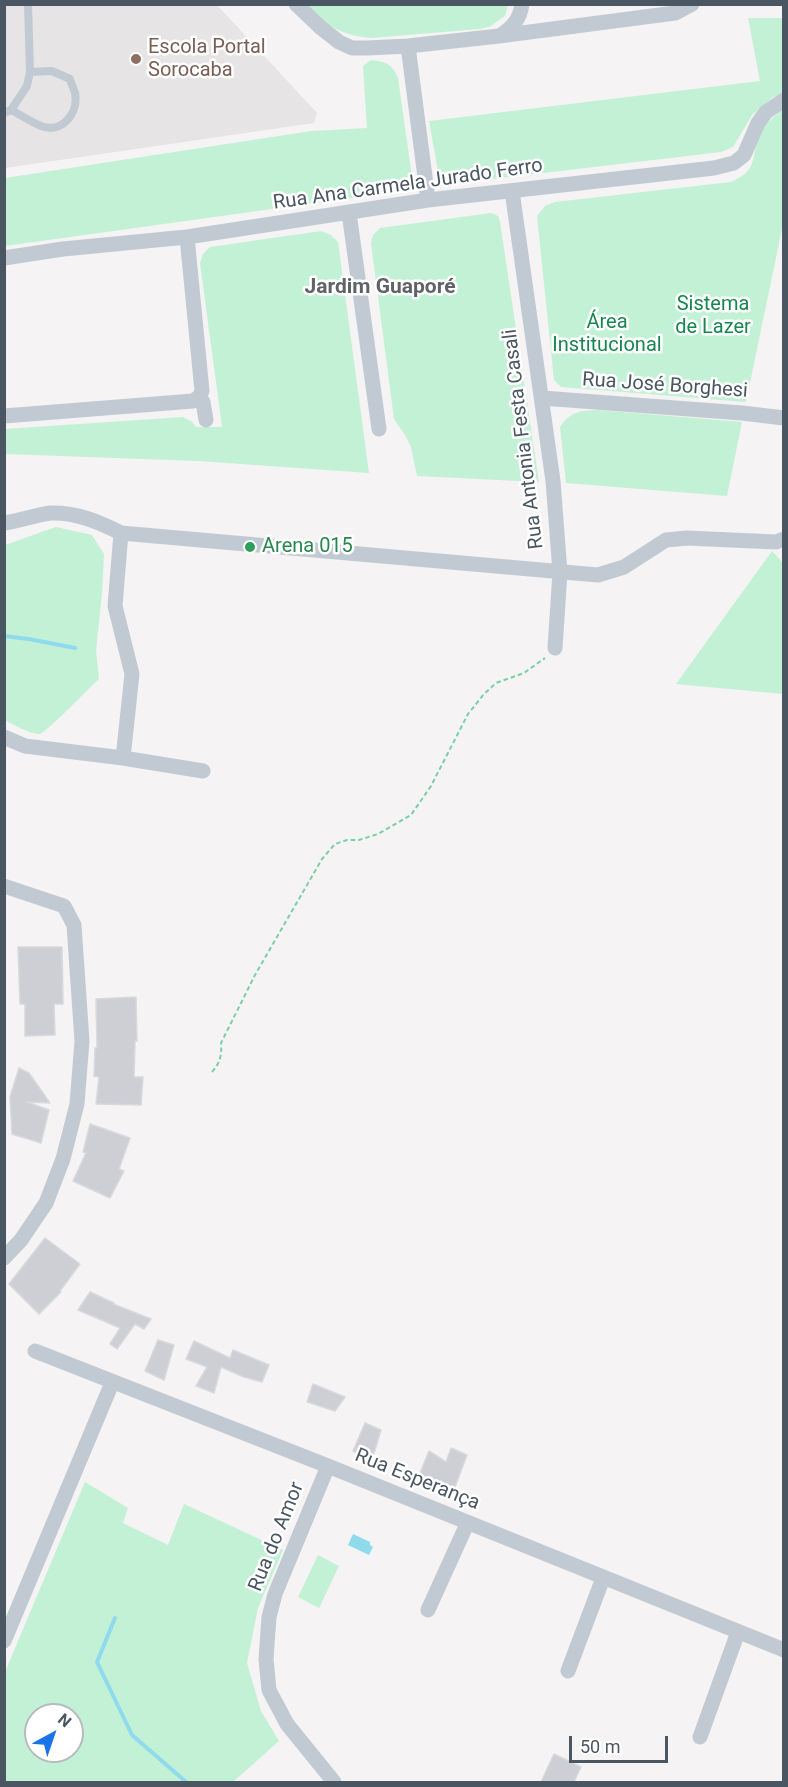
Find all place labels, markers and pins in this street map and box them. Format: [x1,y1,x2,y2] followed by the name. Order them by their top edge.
[148,36,266,83] place label: Escola Portal Sorocaba
[129,52,143,66] marker: Escola Portal Sorocaba
[262,535,353,559] place label: Arena 015
[243,540,257,554] marker: Arena 015

